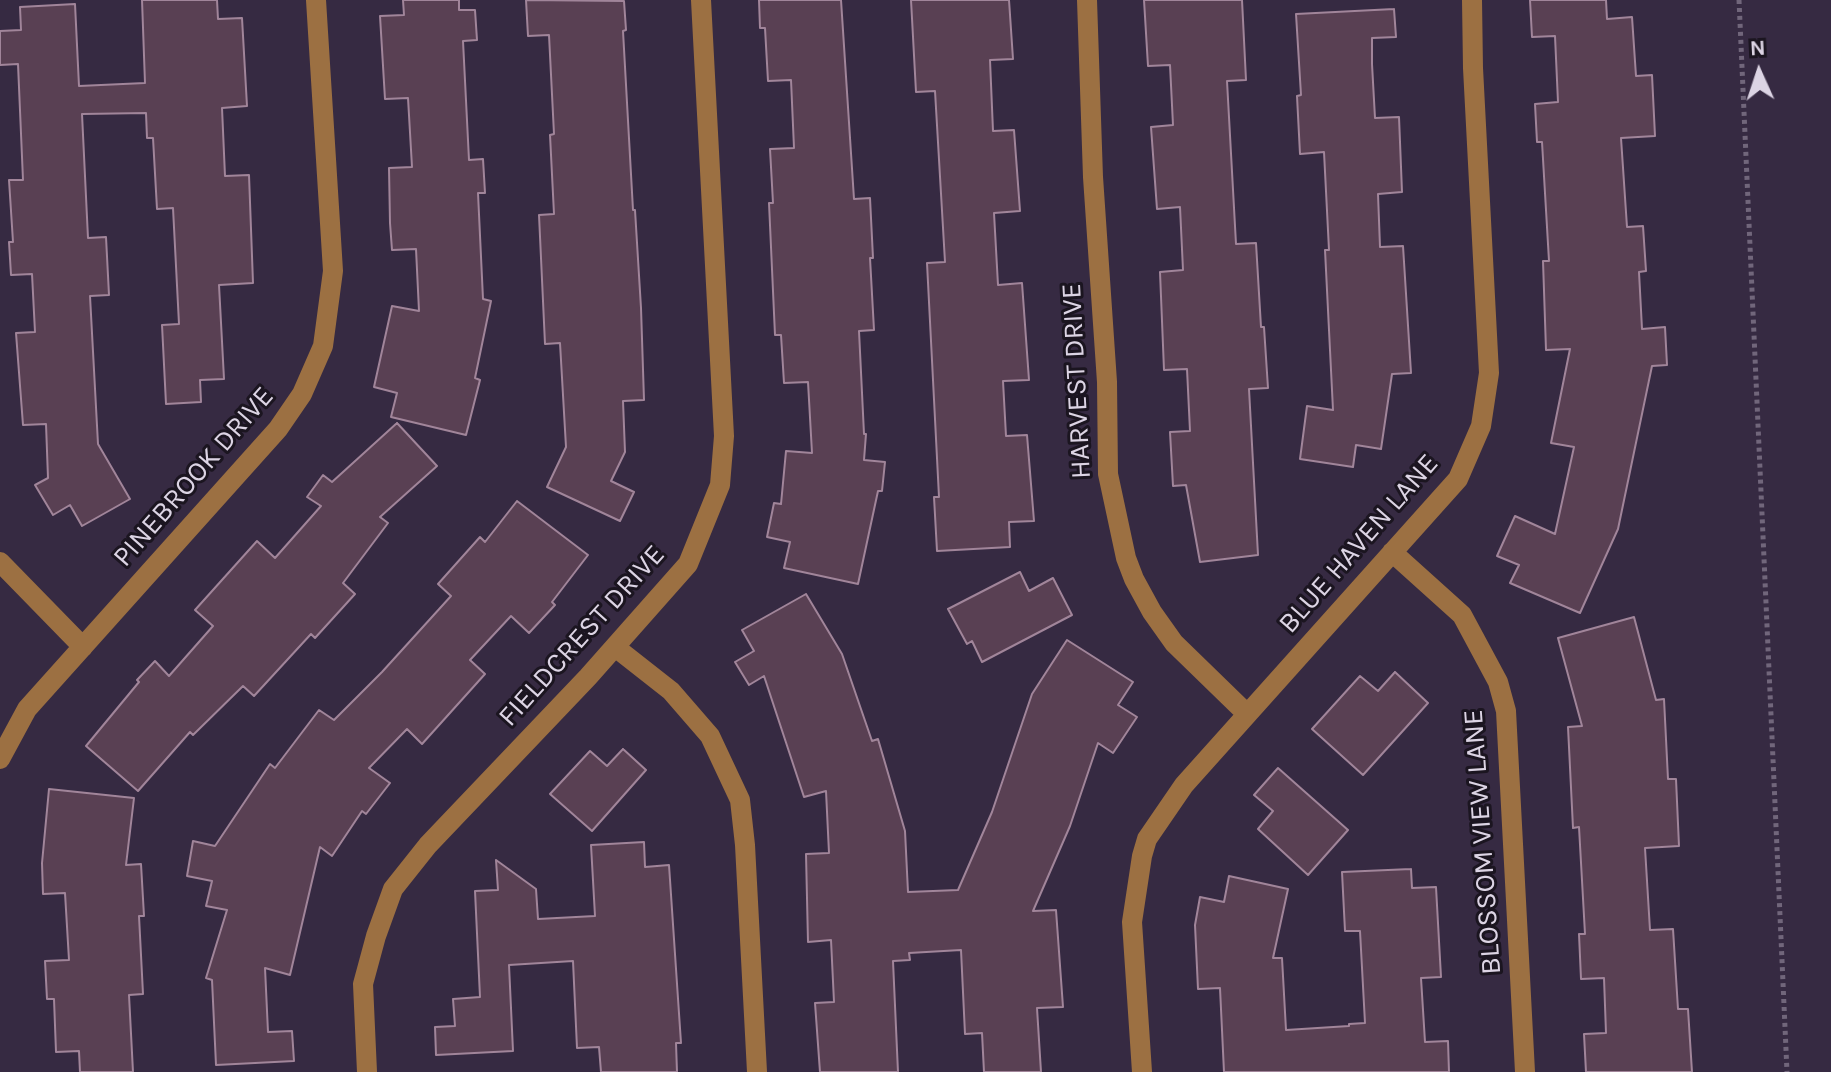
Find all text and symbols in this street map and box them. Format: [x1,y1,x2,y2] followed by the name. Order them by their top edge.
[1719,32,1799,112] north arrow
[1749,35,1766,61] text: N
[1055,282,1099,480] street label: HARVEST DRIVE
[107,380,281,574] street label: PINEBROOK DRIVE
[1272,447,1446,641] street label: BLUE HAVEN LANE
[492,538,672,734] street label: FIELDCREST DRIVE
[1457,708,1509,976] street label: BLOSSOM VIEW LANE

